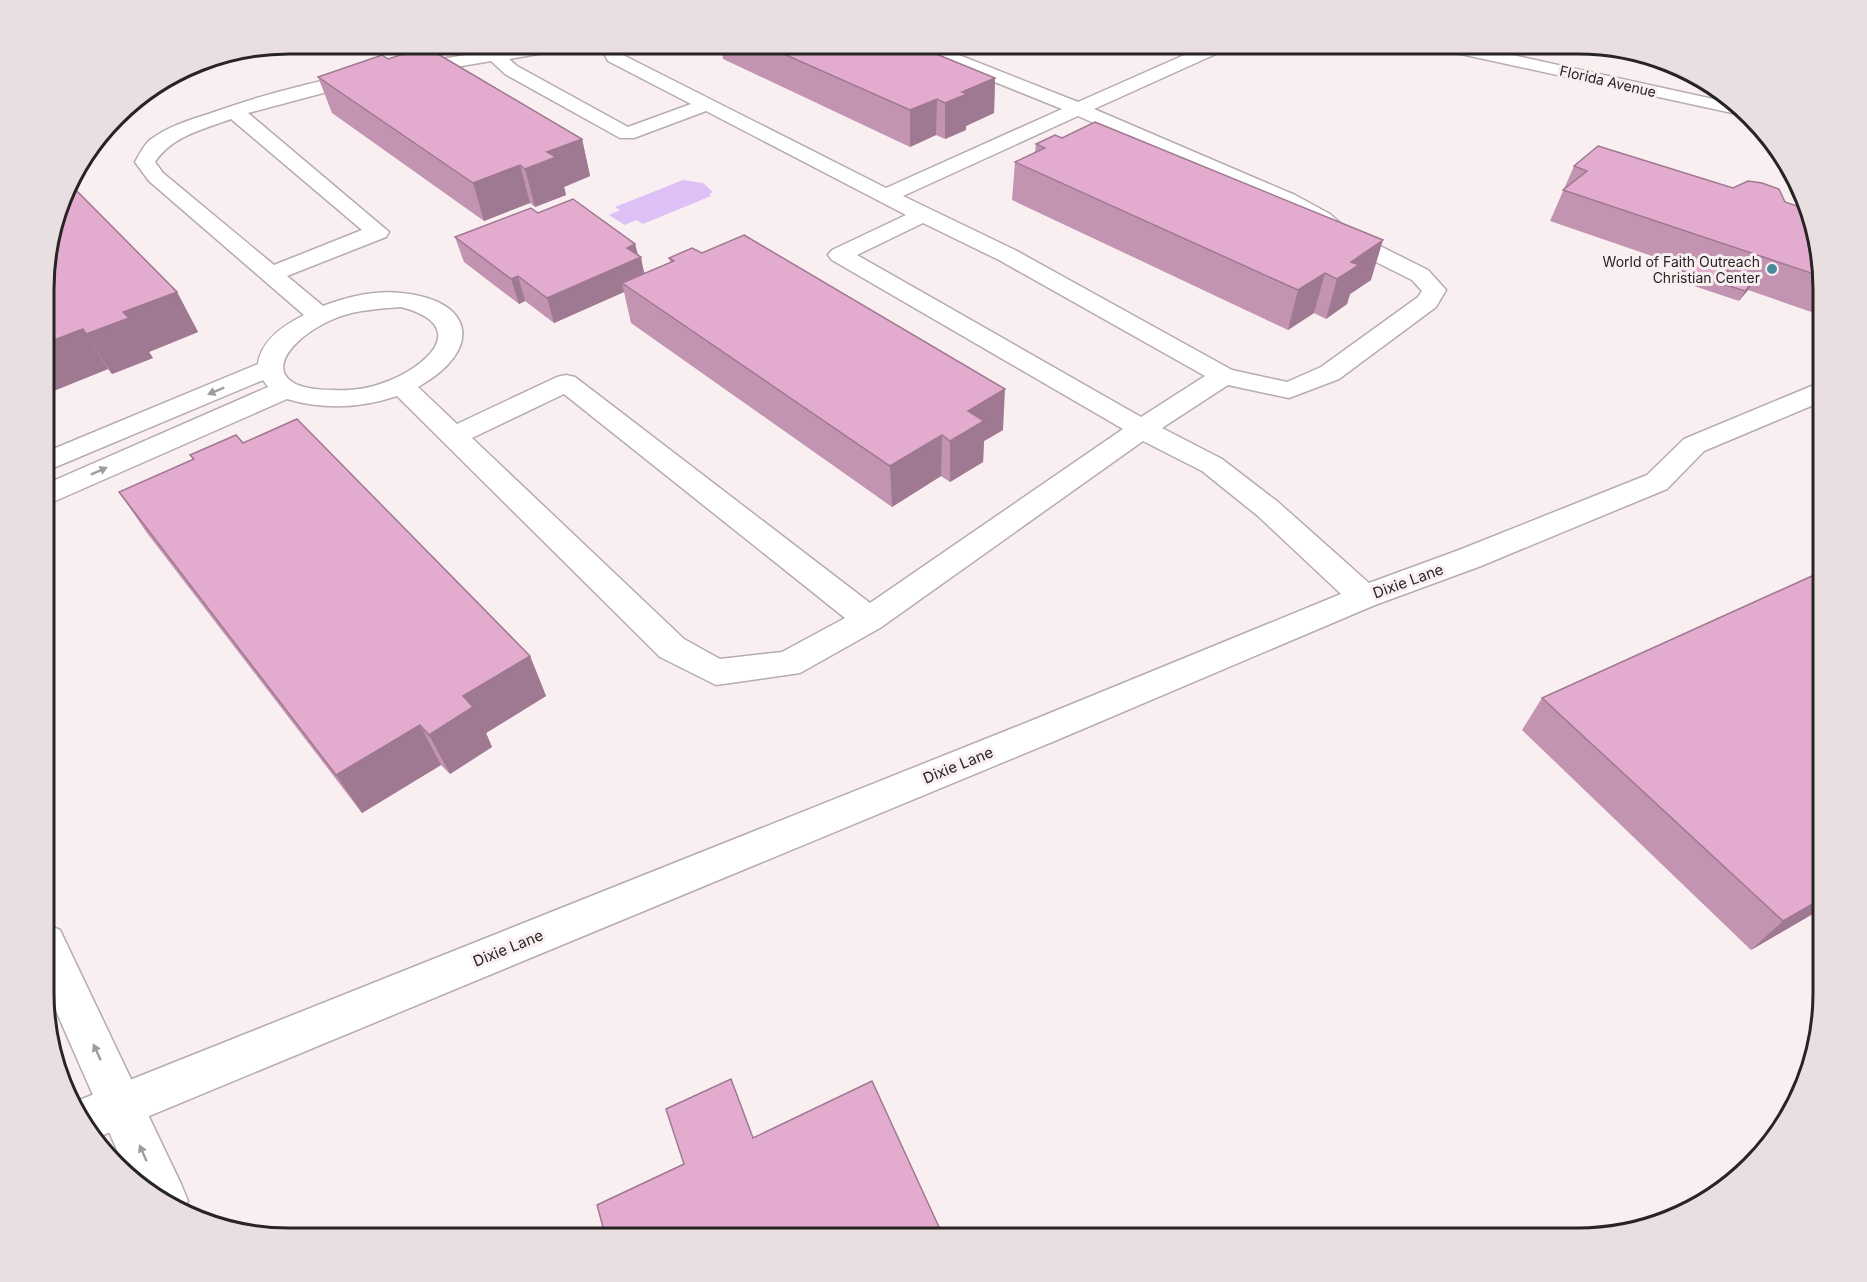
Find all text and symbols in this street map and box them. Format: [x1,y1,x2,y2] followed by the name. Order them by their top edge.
[1558,62,1658,100] street label: Florida Avenue
[1603,253,1760,286] place label: World of Faith Outreach Christian Center
[1765,262,1779,276] marker: World of Faith Outreach Christian Center
[207,386,225,396] one-way arrow
[91,467,108,476] one-way arrow
[1370,559,1446,603] street label: Dixie Lane
[920,742,996,788] street label: Dixie Lane
[470,925,546,971] street label: Dixie Lane
[92,1043,101,1060] one-way arrow
[138,1144,147,1161] one-way arrow

